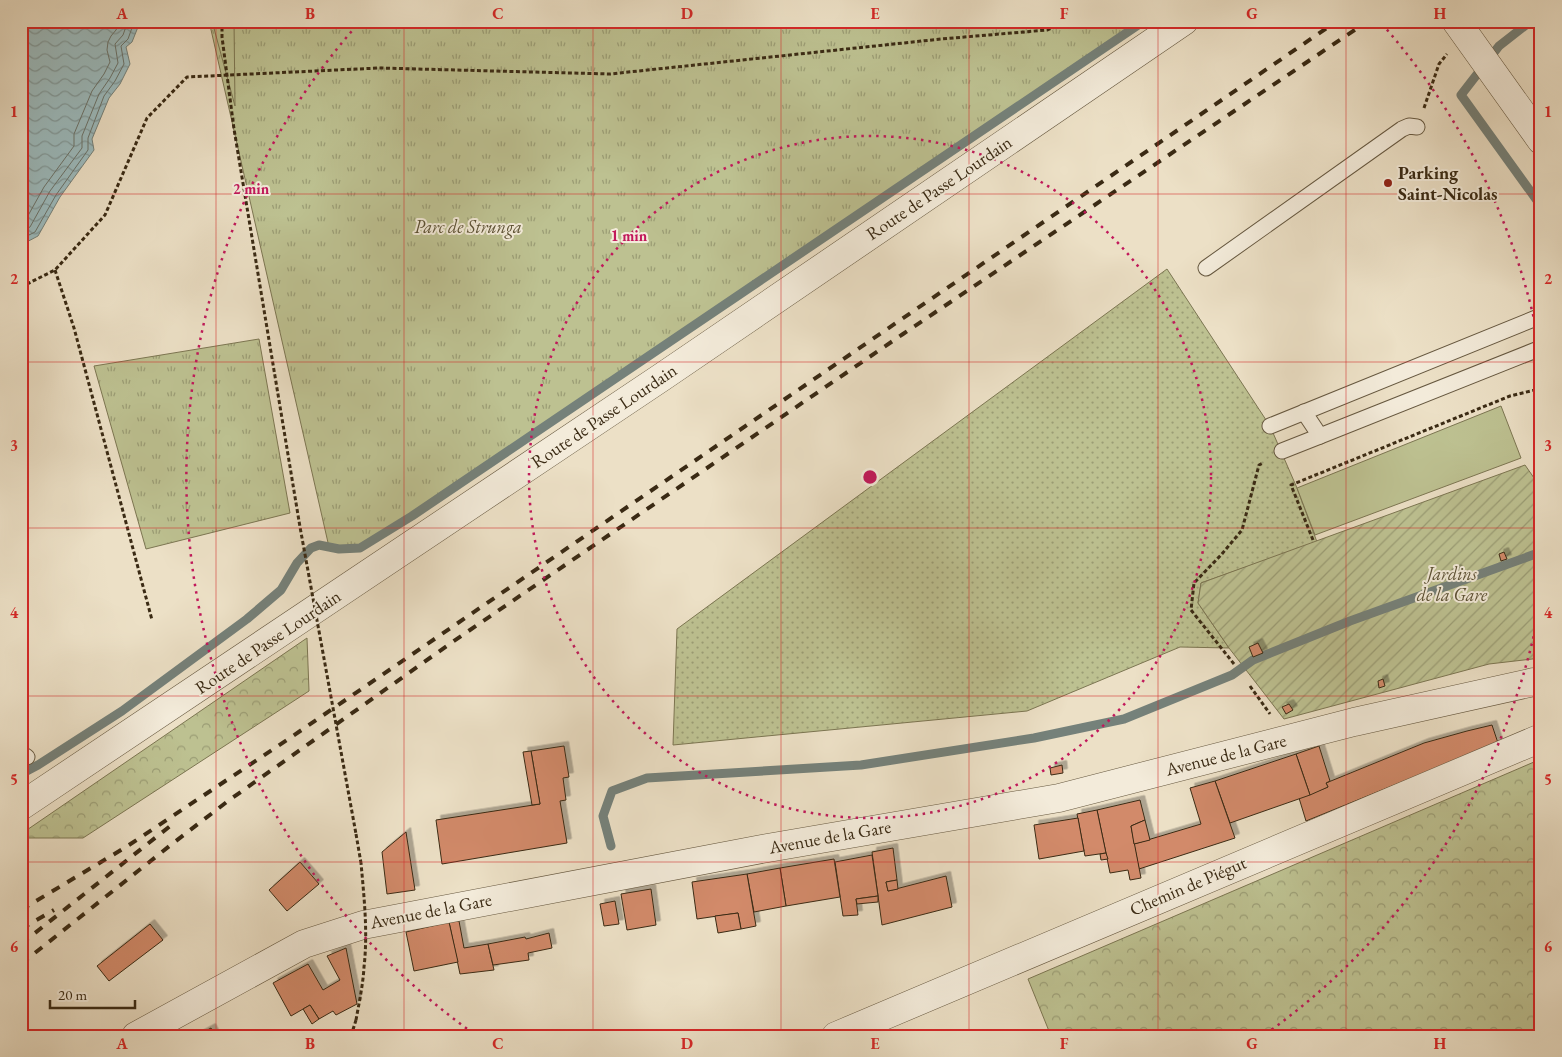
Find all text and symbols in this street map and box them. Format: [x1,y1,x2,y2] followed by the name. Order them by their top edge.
[115,3,128,24] text: A
[305,3,315,24] text: B
[492,3,504,24] text: C
[681,3,693,24] text: D
[870,3,880,24] text: E
[1060,3,1069,24] text: F
[1246,3,1258,24] text: G
[1434,3,1447,24] text: H
[10,101,18,122] text: 1
[1544,101,1552,122] text: 1
[861,130,1016,245] street label: Route de Passe Lourdain
[1398,161,1498,205] place label: Parking Saint-Nicolas
[1382,177,1394,189] marker: Parking Saint-Nicolas
[233,179,270,198] text: 2 min
[414,215,522,239] park label: Parc de Strunga
[611,226,648,245] text: 1 min
[10,268,19,289] text: 2
[1544,268,1553,289] text: 2
[526,358,681,473] street label: Route de Passe Lourdain
[10,435,18,456] text: 3
[1544,435,1552,456] text: 3
[861,468,879,486] centre of rings
[1417,562,1488,606] park label: Jardins de la Gare
[190,584,345,699] street label: Route de Passe Lourdain
[10,602,19,623] text: 4
[1544,602,1553,623] text: 4
[1162,728,1289,781] street label: Avenue de la Gare
[10,769,18,790] text: 5
[1544,769,1552,790] text: 5
[766,814,893,859] street label: Avenue de la Gare
[1126,850,1250,920] street label: Chemin de Piégut
[367,887,494,934] street label: Avenue de la Gare
[10,936,19,957] text: 6
[1544,936,1553,957] text: 6
[50,977,135,1009] scale bar
[58,985,87,1004] text: 20 m
[115,1033,128,1054] text: A
[305,1033,315,1054] text: B
[492,1033,504,1054] text: C
[681,1033,693,1054] text: D
[870,1033,880,1054] text: E
[1060,1033,1069,1054] text: F
[1246,1033,1258,1054] text: G
[1434,1033,1447,1054] text: H

